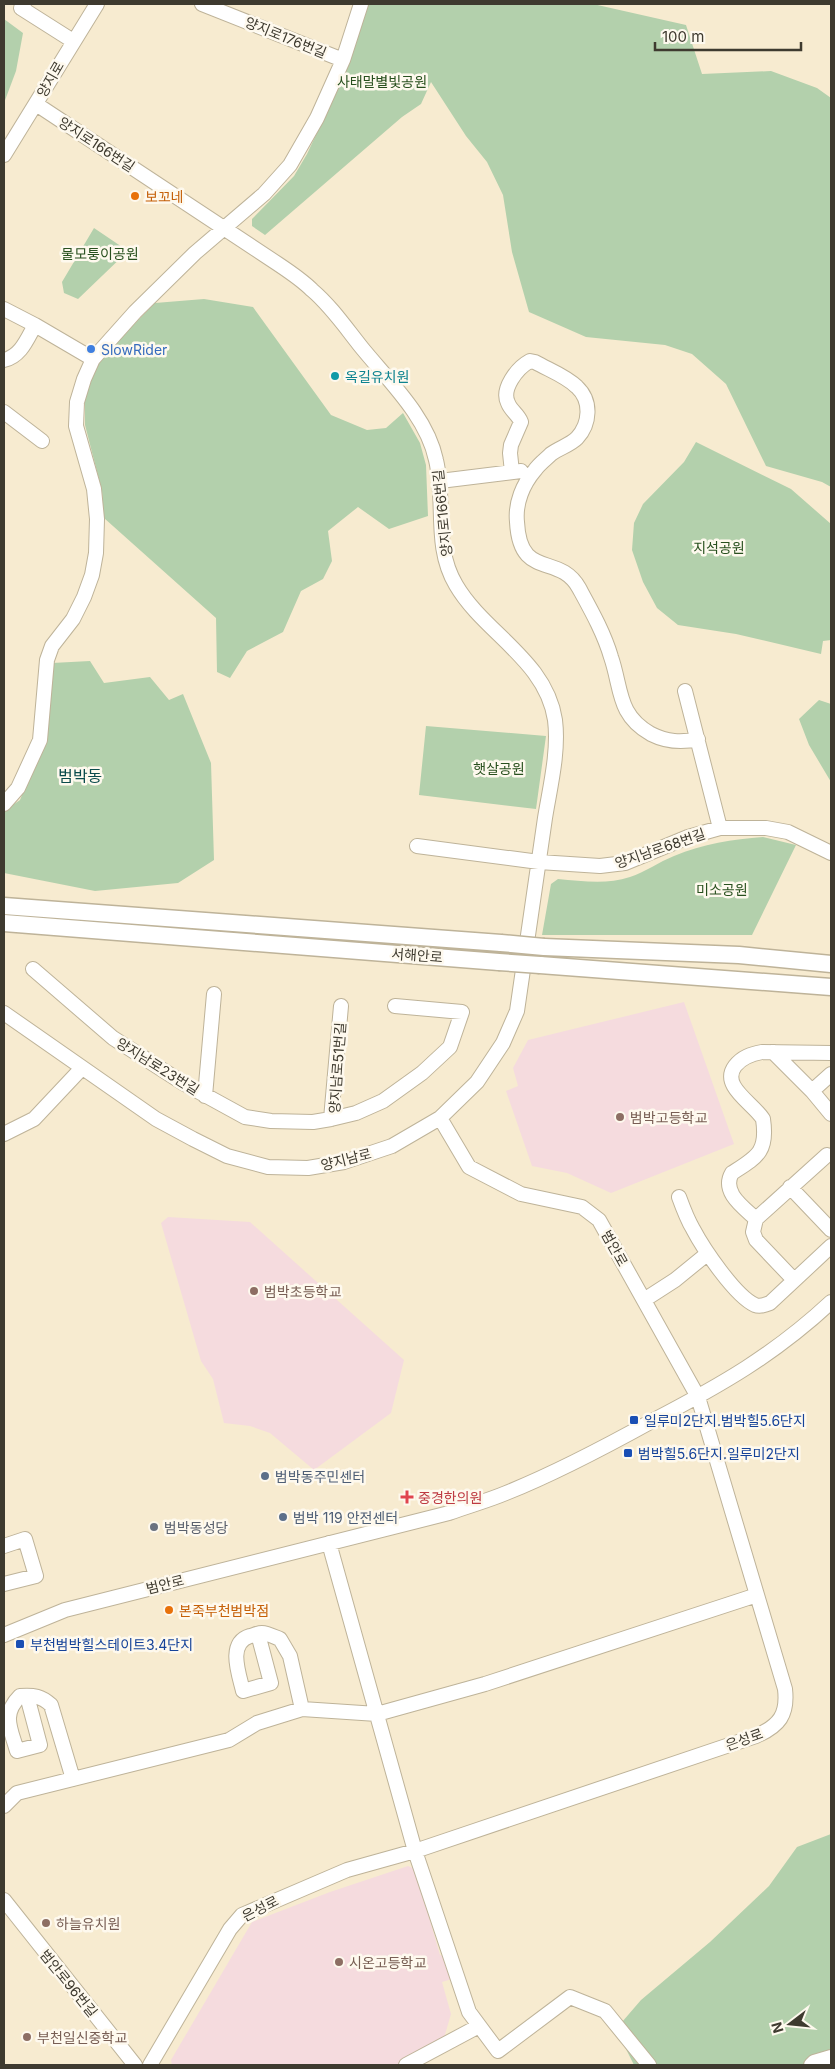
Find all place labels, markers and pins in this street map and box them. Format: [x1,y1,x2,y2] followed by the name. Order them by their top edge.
[145,188,184,205] place label: 보꼬네
[129,190,141,202] marker: 보꼬네
[101,341,167,358] place label: SlowRider
[85,343,97,355] marker: SlowRider
[345,368,409,385] place label: 옥길유치원
[329,370,341,382] marker: 옥길유치원
[630,1109,707,1126] place label: 범박고등학교
[614,1111,626,1123] marker: 범박고등학교
[264,1283,341,1300] place label: 범박초등학교
[248,1285,260,1297] marker: 범박초등학교
[644,1412,806,1429] place label: 일루미2단지.범박힐5.6단지
[628,1414,640,1426] marker: 일루미2단지.범박힐5.6단지
[638,1445,800,1462] place label: 범박힐5.6단지.일루미2단지
[622,1447,634,1459] marker: 범박힐5.6단지.일루미2단지
[275,1468,365,1485] place label: 범박동주민센터
[259,1470,271,1482] marker: 범박동주민센터
[418,1489,482,1506] place label: 중경한의원
[400,1490,414,1504] marker: 중경한의원
[293,1509,398,1526] place label: 범박 119 안전센터
[277,1511,289,1523] marker: 범박 119 안전센터
[164,1519,229,1536] place label: 범박동성당
[148,1521,160,1533] marker: 범박동성당
[179,1602,269,1619] place label: 본죽부천범박점
[163,1604,175,1616] marker: 본죽부천범박점
[30,1636,193,1653] place label: 부천범박힐스테이트3.4단지
[14,1638,26,1650] marker: 부천범박힐스테이트3.4단지
[56,1915,120,1932] place label: 하늘유치원
[40,1917,52,1929] marker: 하늘유치원
[349,1954,426,1971] place label: 시온고등학교
[333,1956,345,1968] marker: 시온고등학교
[37,2029,127,2046] place label: 부천일신중학교
[21,2031,33,2043] marker: 부천일신중학교

